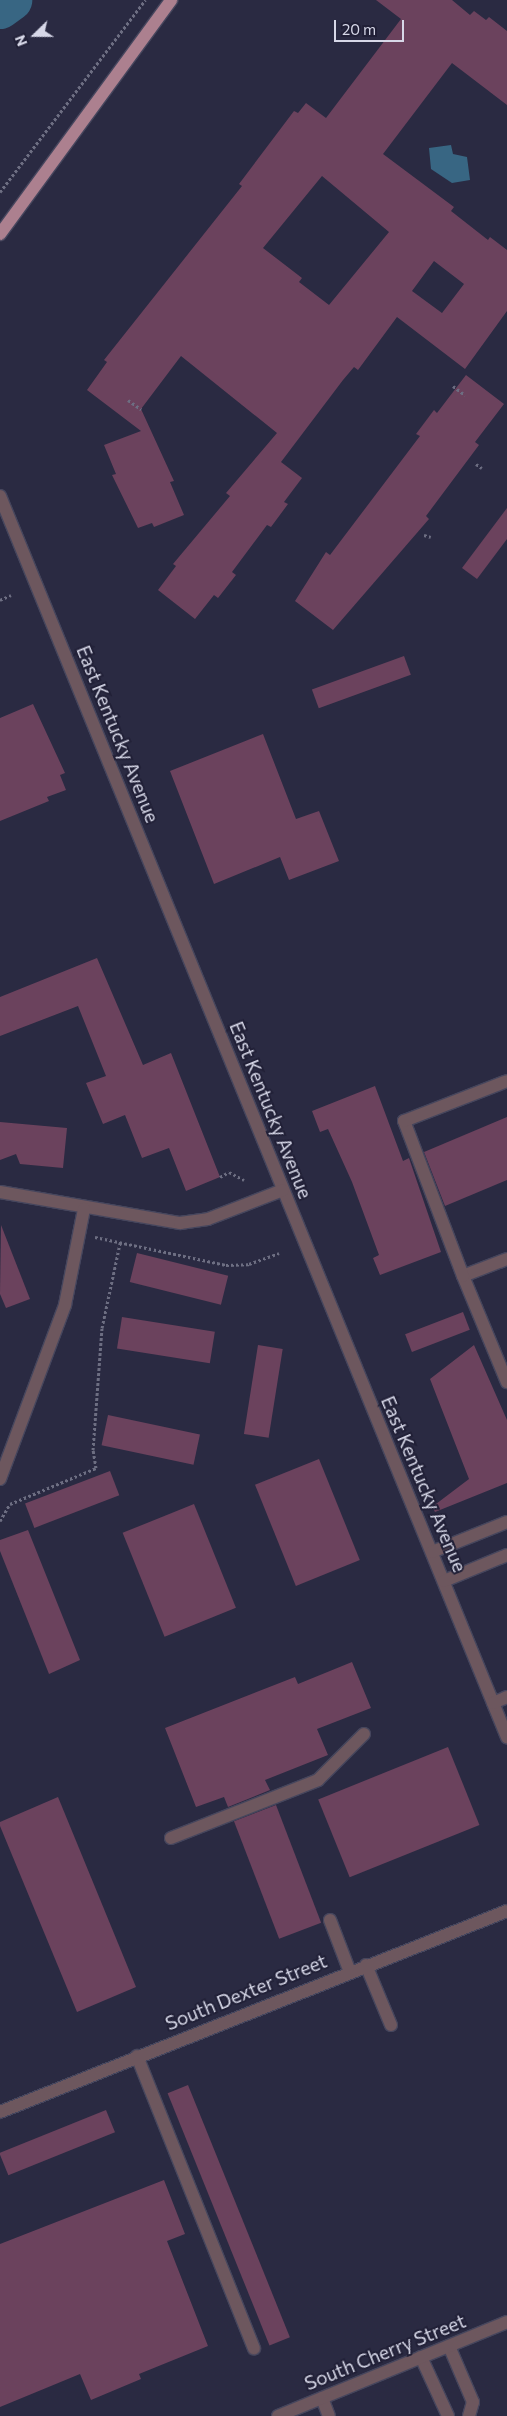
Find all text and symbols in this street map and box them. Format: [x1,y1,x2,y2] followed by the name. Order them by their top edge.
[10,10,60,60] north arrow
[337,10,407,42] scale bar
[342,20,376,38] text: 20 m
[11,33,30,49] text: N
[72,642,164,826] street label: East Kentucky Avenue
[225,1018,317,1202] street label: East Kentucky Avenue
[377,1393,471,1575] street label: East Kentucky Avenue
[162,1949,330,2035] street label: South Dexter Street
[301,2309,469,2395] street label: South Cherry Street

